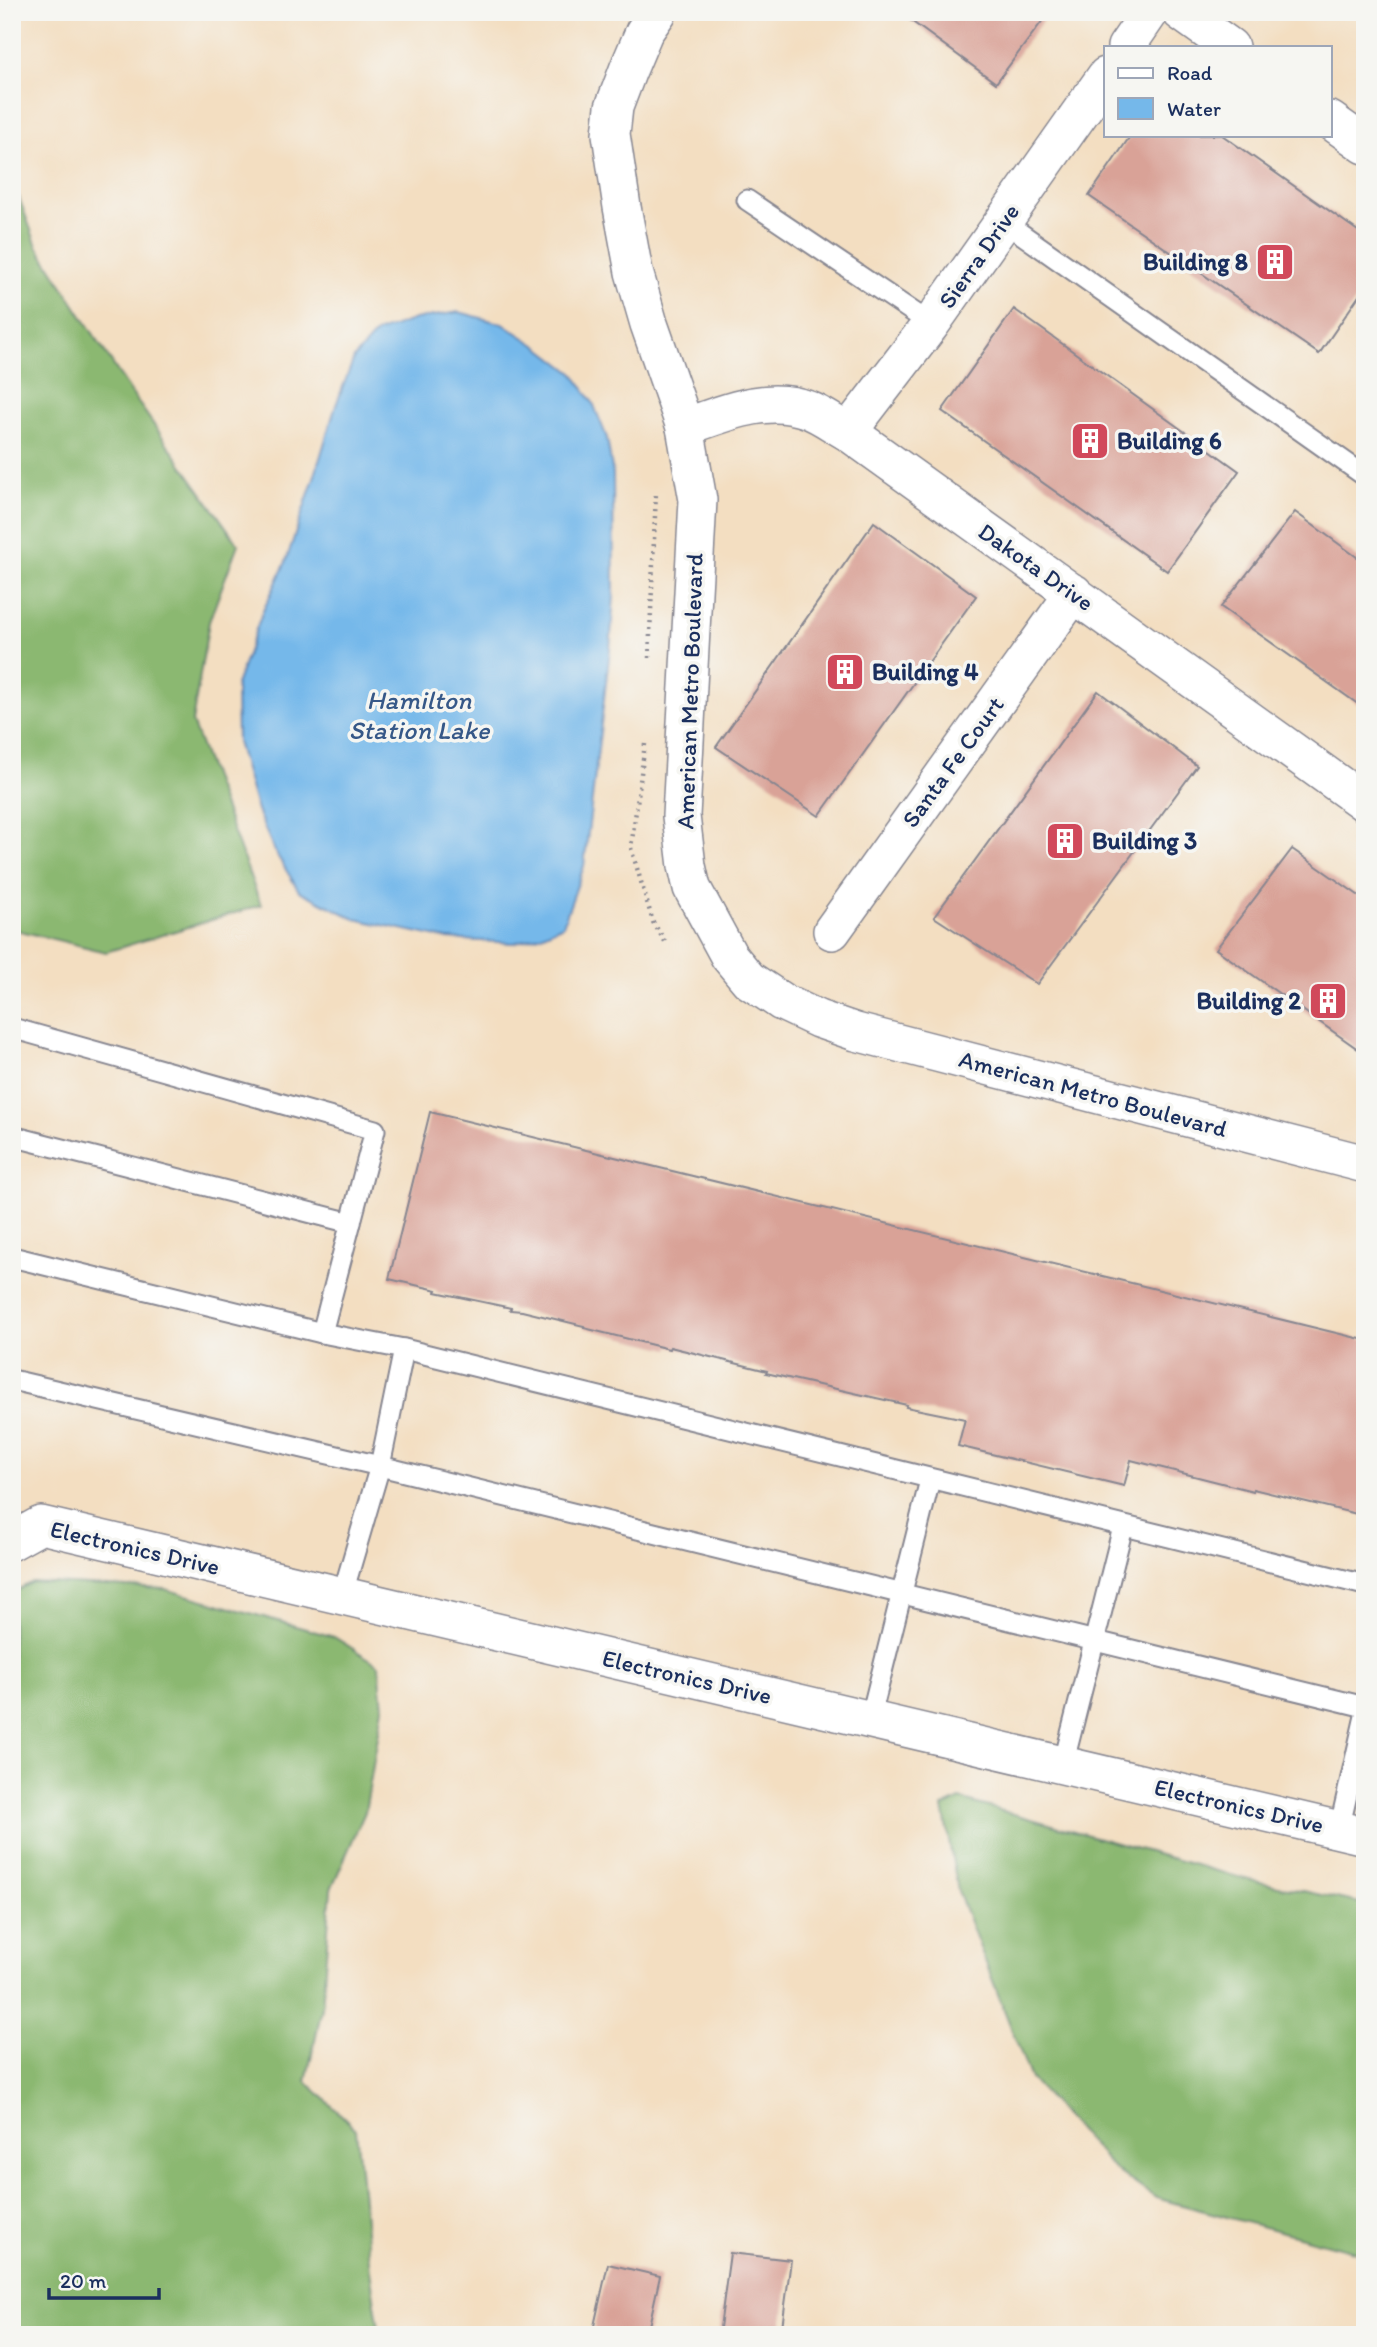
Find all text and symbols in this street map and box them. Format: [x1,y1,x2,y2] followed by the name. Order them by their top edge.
[1104,46,1332,136] legend
[1167,60,1213,85] text: Road
[1167,96,1221,121] text: Water
[932,198,1025,314] street label: Sierra Drive
[1254,241,1296,283] building icon: Building 8
[1143,247,1248,277] place label: Building 8
[1069,420,1111,462] building icon: Building 6
[1117,426,1222,456] place label: Building 6
[973,516,1099,617] street label: Dakota Drive
[670,552,709,830] street label: American Metro Boulevard
[824,651,866,693] building icon: Building 4
[872,657,979,687] place label: Building 4
[349,684,491,746] water label: Hamilton Station Lake
[895,691,1010,833] street label: Santa Fe Court
[1044,820,1086,862] building icon: Building 3
[1092,826,1197,856] place label: Building 3
[1307,980,1349,1022] building icon: Building 2
[1196,986,1301,1016] place label: Building 2
[956,1044,1230,1143] street label: American Metro Boulevard
[48,1514,223,1581] street label: Electronics Drive
[600,1643,775,1710] street label: Electronics Drive
[1152,1772,1327,1839] street label: Electronics Drive
[49,2256,159,2300] scale bar
[60,2268,107,2293] text: 20 m

